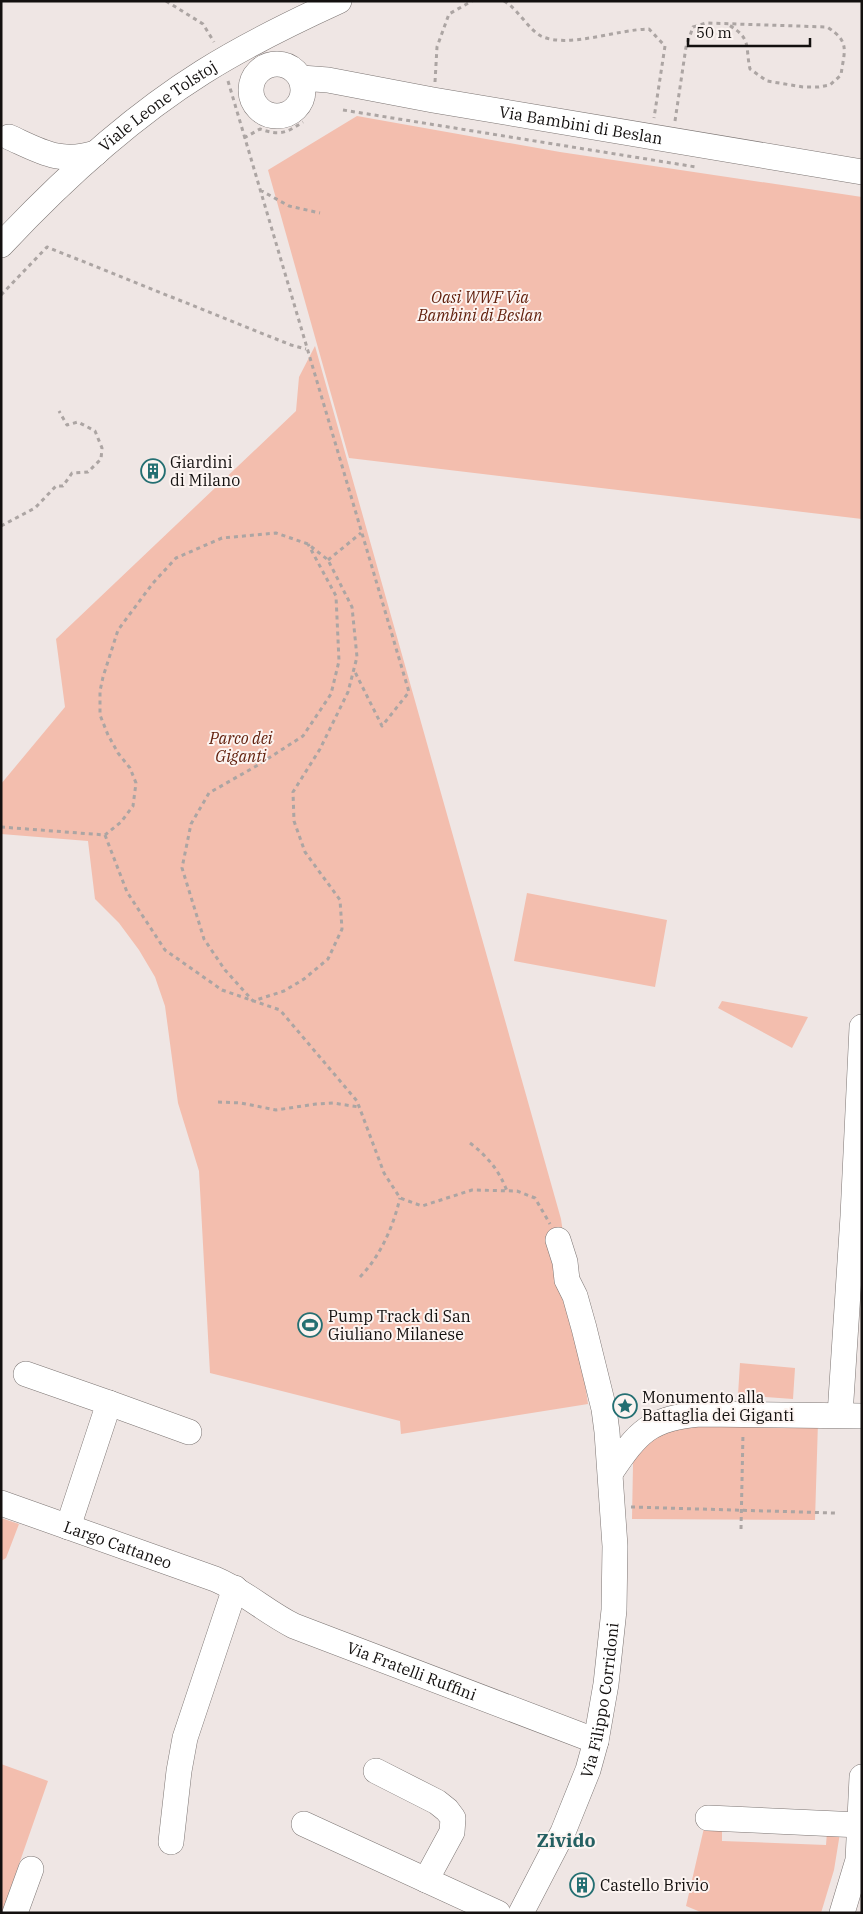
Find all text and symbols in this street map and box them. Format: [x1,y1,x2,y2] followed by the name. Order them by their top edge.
[688,15,810,47] scale bar
[696,23,732,42] text: 50 m
[94,56,220,156] street label: Viale Leone Tolstoj
[498,101,664,148] street label: Via Bambini di Beslan
[417,287,542,325] park label: Oasi WWF Via Bambini di Beslan
[170,452,240,490] place label: Giardini di Milano
[140,458,166,484] building icon: Giardini di Milano
[208,728,273,766] park label: Parco dei Giganti
[328,1306,471,1344] place label: Pump Track di San Giuliano Milanese
[297,1312,323,1338] sports icon: Pump Track di San Giuliano Milanese
[642,1387,794,1425] place label: Monumento alla Battaglia dei Giganti
[612,1393,638,1419] place icon: Monumento alla Battaglia dei Giganti
[61,1516,175,1573] street label: Largo Cattaneo
[576,1622,623,1781] street label: Via Filippo Corridoni
[344,1637,479,1705] street label: Via Fratelli Ruffini
[537,1828,595,1852] district label: Zivido
[569,1872,595,1898] building icon: Castello Brivio
[600,1875,709,1895] place label: Castello Brivio

